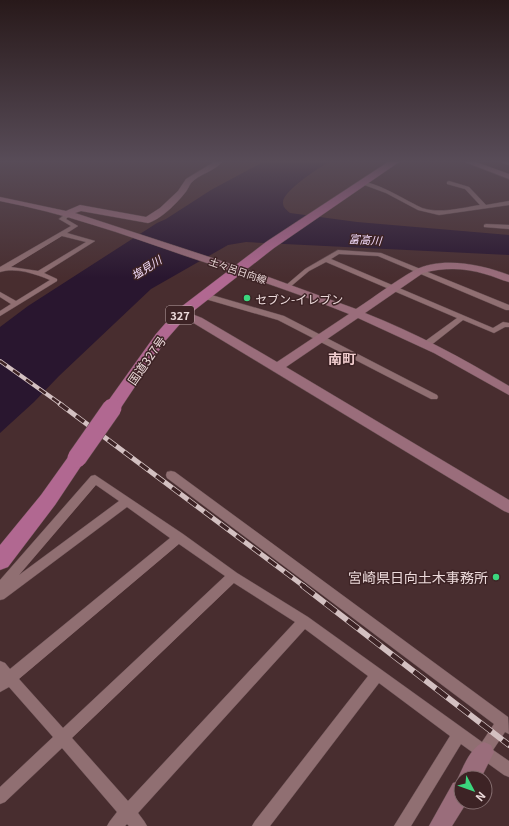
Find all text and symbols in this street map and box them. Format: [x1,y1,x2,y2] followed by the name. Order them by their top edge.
[348,230,383,248] water label: 富高川
[128,251,165,283] water label: 塩見川
[207,253,269,287] street label: 土々呂日向線
[255,290,343,307] place label: セブン-イレブン
[242,293,252,303] marker: セブン-イレブン
[166,306,194,324] road number: 327
[123,332,169,388] street label: 国道327号
[328,348,356,368] district label: 南町
[348,567,488,587] place label: 宮崎県日向土木事務所
[491,572,501,582] marker: 宮崎県日向土木事務所
[453,770,493,810] north arrow
[473,789,490,806] text: N

